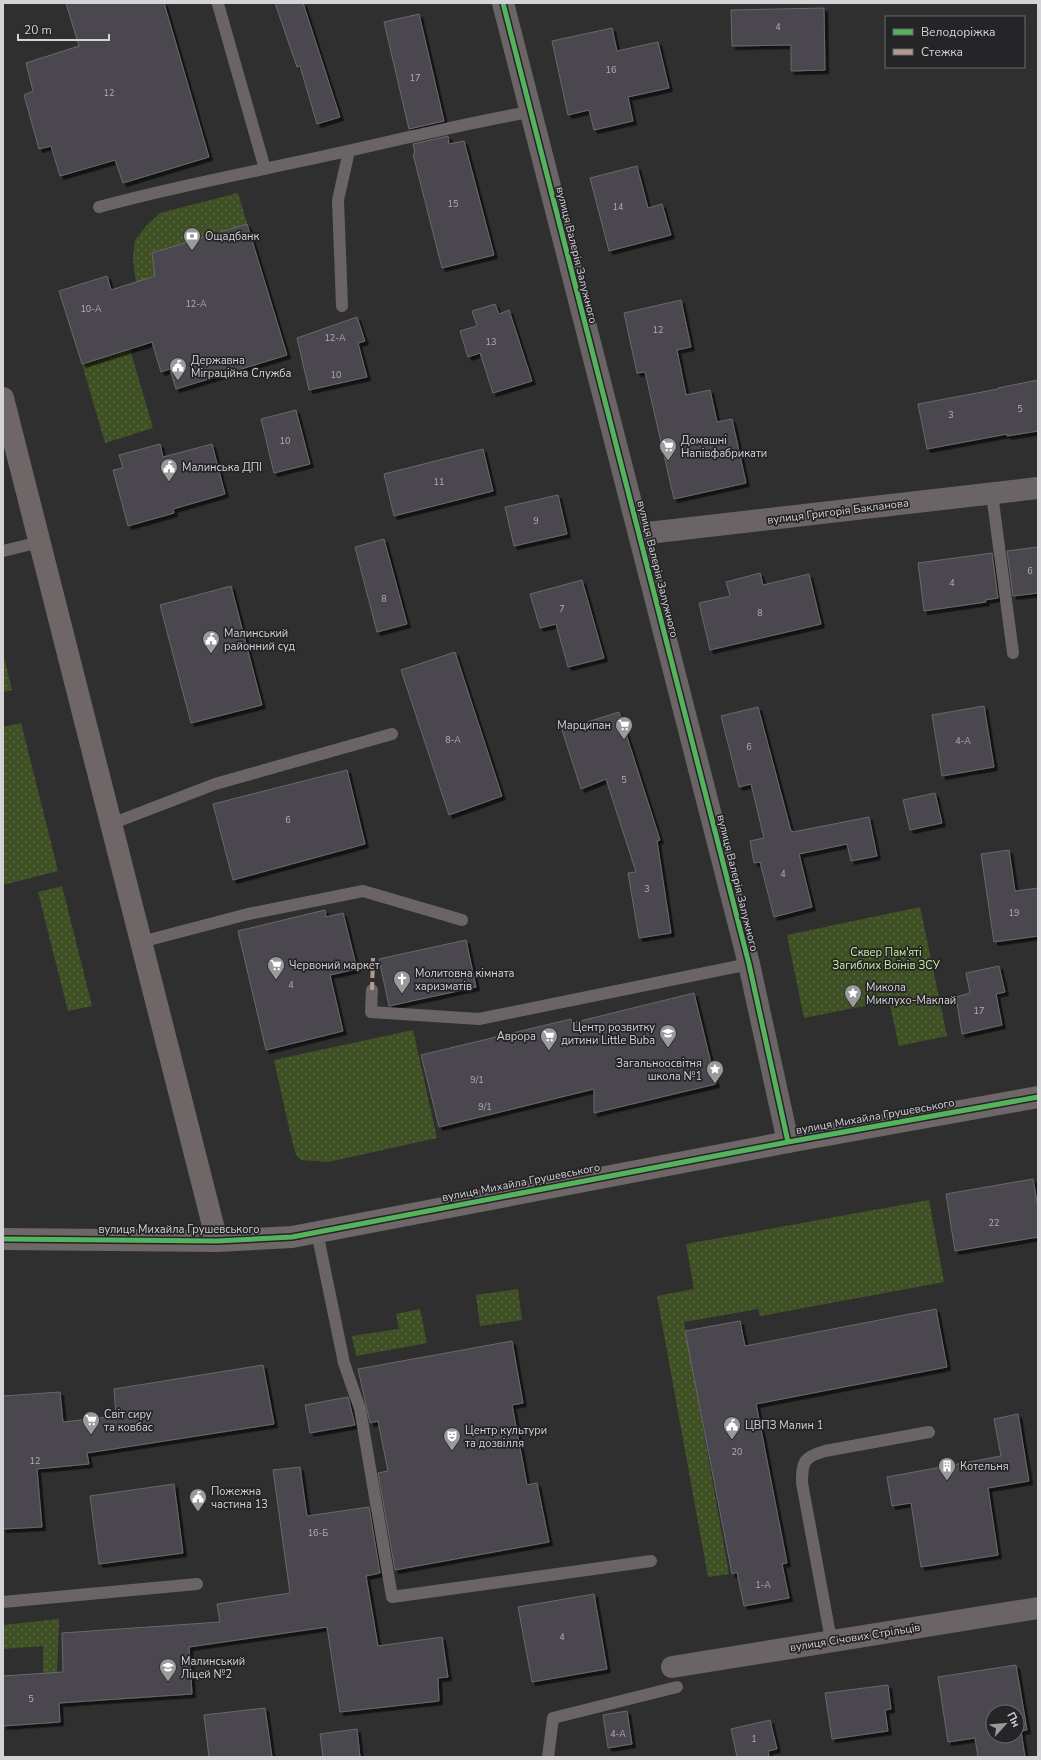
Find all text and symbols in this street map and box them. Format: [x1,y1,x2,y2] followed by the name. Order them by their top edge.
[18,16,109,42] scale bar
[885,16,1025,68] legend
[775,21,781,33] house number: 4
[24,22,52,38] text: 20 m
[921,24,995,40] text: Велодоріжка
[921,44,963,60] text: Стежка
[606,64,616,76] house number: 16
[410,72,420,84] house number: 17
[104,87,114,99] house number: 12
[552,185,601,325] street label: вулиця Валерія Залужного
[448,198,458,210] house number: 15
[613,201,624,213] house number: 14
[182,226,202,251] bank icon: Ощадбанк
[205,229,260,244] place label: Ощадбанк
[185,298,207,310] house number: 12-А
[80,303,102,315] house number: 10-А
[653,324,663,336] house number: 12
[324,332,346,344] house number: 12-А
[486,336,496,348] house number: 13
[191,353,292,381] place label: Державна Міграційна Служба
[168,356,188,381] public building icon: Державна Міграційна Служба
[331,369,341,381] house number: 10
[1017,403,1023,415] house number: 5
[948,409,954,421] house number: 3
[681,433,767,461] place label: Домашні Напівфабрикати
[280,435,290,447] house number: 10
[658,436,678,461] supermarket icon: Домашні Напівфабрикати
[159,457,179,482] public building icon: Малинська ДПІ
[182,460,262,475] place label: Малинська ДПІ
[434,476,444,488] house number: 11
[766,495,910,528] street label: вулиця Григорія Бакланова
[633,499,682,639] street label: вулиця Валерія Залужного
[533,515,539,527] house number: 9
[1027,565,1033,577] house number: 6
[949,577,955,589] house number: 4
[381,593,387,605] house number: 8
[559,603,565,615] house number: 7
[757,607,763,619] house number: 8
[224,626,296,654] place label: Малинський районний суд
[201,629,221,654] public building icon: Малинський районний суд
[614,715,634,740] supermarket icon: Марципан
[557,718,611,733] place label: Марципан
[445,734,461,746] house number: 8-А
[955,735,971,747] house number: 4-А
[746,741,752,753] house number: 6
[621,774,627,786] house number: 5
[713,813,762,953] street label: вулиця Валерія Залужного
[285,814,291,826] house number: 6
[780,868,786,880] house number: 4
[644,883,650,895] house number: 3
[1009,907,1019,919] house number: 19
[832,945,941,973] park label: Сквер Пам'яті Загиблих Воїнів ЗСУ
[266,955,286,980] supermarket icon: Червоний маркет
[289,958,380,973] place label: Червоний маркет
[415,966,515,994] place label: Молитовна кімната харизматів
[392,969,412,994] church icon: Молитовна кімната харизматів
[288,979,294,991] house number: 4
[866,980,956,1008] place label: Микола Миклухо-Маклай
[843,983,863,1008] place icon: Микола Миклухо-Маклай
[974,1005,984,1017] house number: 17
[561,1020,655,1048] place label: Центр розвитку дитини Little Buba
[658,1023,678,1048] school or university icon: Центр розвитку дитини Little Buba
[539,1026,559,1051] supermarket icon: Аврора
[497,1029,536,1044] place label: Аврора
[616,1056,702,1084] place label: Загальноосвітня школа №1
[705,1059,725,1084] place icon: Загальноосвітня школа №1
[470,1074,484,1086] house number: 9/1
[795,1095,956,1138] street label: вулиця Михайла Грушевського
[478,1101,492,1113] house number: 9/1
[441,1160,601,1205] street label: вулиця Михайла Грушевського
[989,1217,999,1229] house number: 22
[99,1222,259,1237] street label: вулиця Михайла Грушевського
[104,1407,153,1435] place label: Світ сиру та ковбас
[81,1410,101,1435] supermarket icon: Світ сиру та ковбас
[722,1415,742,1440] public building icon: ЦВПЗ Малин 1
[745,1418,823,1433] place label: ЦВПЗ Малин 1
[465,1423,547,1451] place label: Центр культури та дозвілля
[442,1426,462,1451] theatre icon: Центр культури та дозвілля
[732,1446,742,1458] house number: 20
[30,1455,40,1467] house number: 12
[937,1456,957,1481] building icon: Котельня
[960,1459,1009,1474] place label: Котельня
[211,1484,268,1512] place label: Пожежна частина 13
[188,1487,208,1512] public building icon: Пожежна частина 13
[308,1527,328,1539] house number: 16-Б
[755,1579,771,1591] house number: 1-А
[789,1620,921,1655] street label: вулиця Січових Стрільців
[559,1631,565,1643] house number: 4
[181,1654,245,1682] place label: Малинський Ліцей №2
[158,1657,178,1682] school or university icon: Малинський Ліцей №2
[28,1693,34,1705] house number: 5
[985,1704,1025,1744] north arrow
[1003,1710,1024,1730] text: Пн
[610,1728,626,1740] house number: 4-А
[751,1733,757,1745] house number: 1

